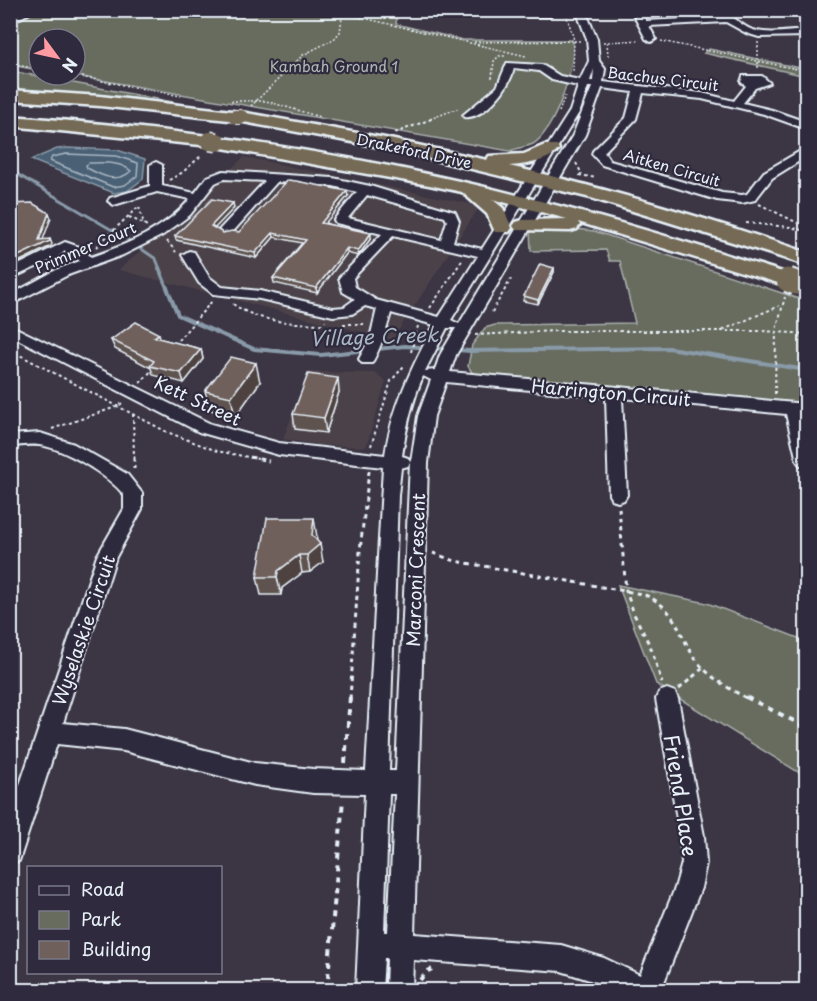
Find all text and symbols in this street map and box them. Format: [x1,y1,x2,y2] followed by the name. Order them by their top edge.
[27,27,87,87] north arrow
[57,54,84,78] text: N
[270,54,398,77] park label: Kambah Ground 1
[606,60,720,96] street label: Bacchus Circuit
[354,127,474,173] street label: Drakeford Drive
[621,142,723,192] street label: Aitken Circuit
[31,215,139,279] street label: Primmer Court
[309,319,440,353] water label: Village Creek
[150,368,246,432] street label: Kett Street
[530,372,692,412] street label: Harrington Circuit
[399,493,431,647] street label: Marconi Crescent
[45,551,121,709] street label: Wyselaskie Circuit
[657,732,707,858] street label: Friend Place
[27,866,222,974] legend
[81,875,125,902] text: Road
[81,905,121,932] text: Park
[81,935,151,962] text: Building

